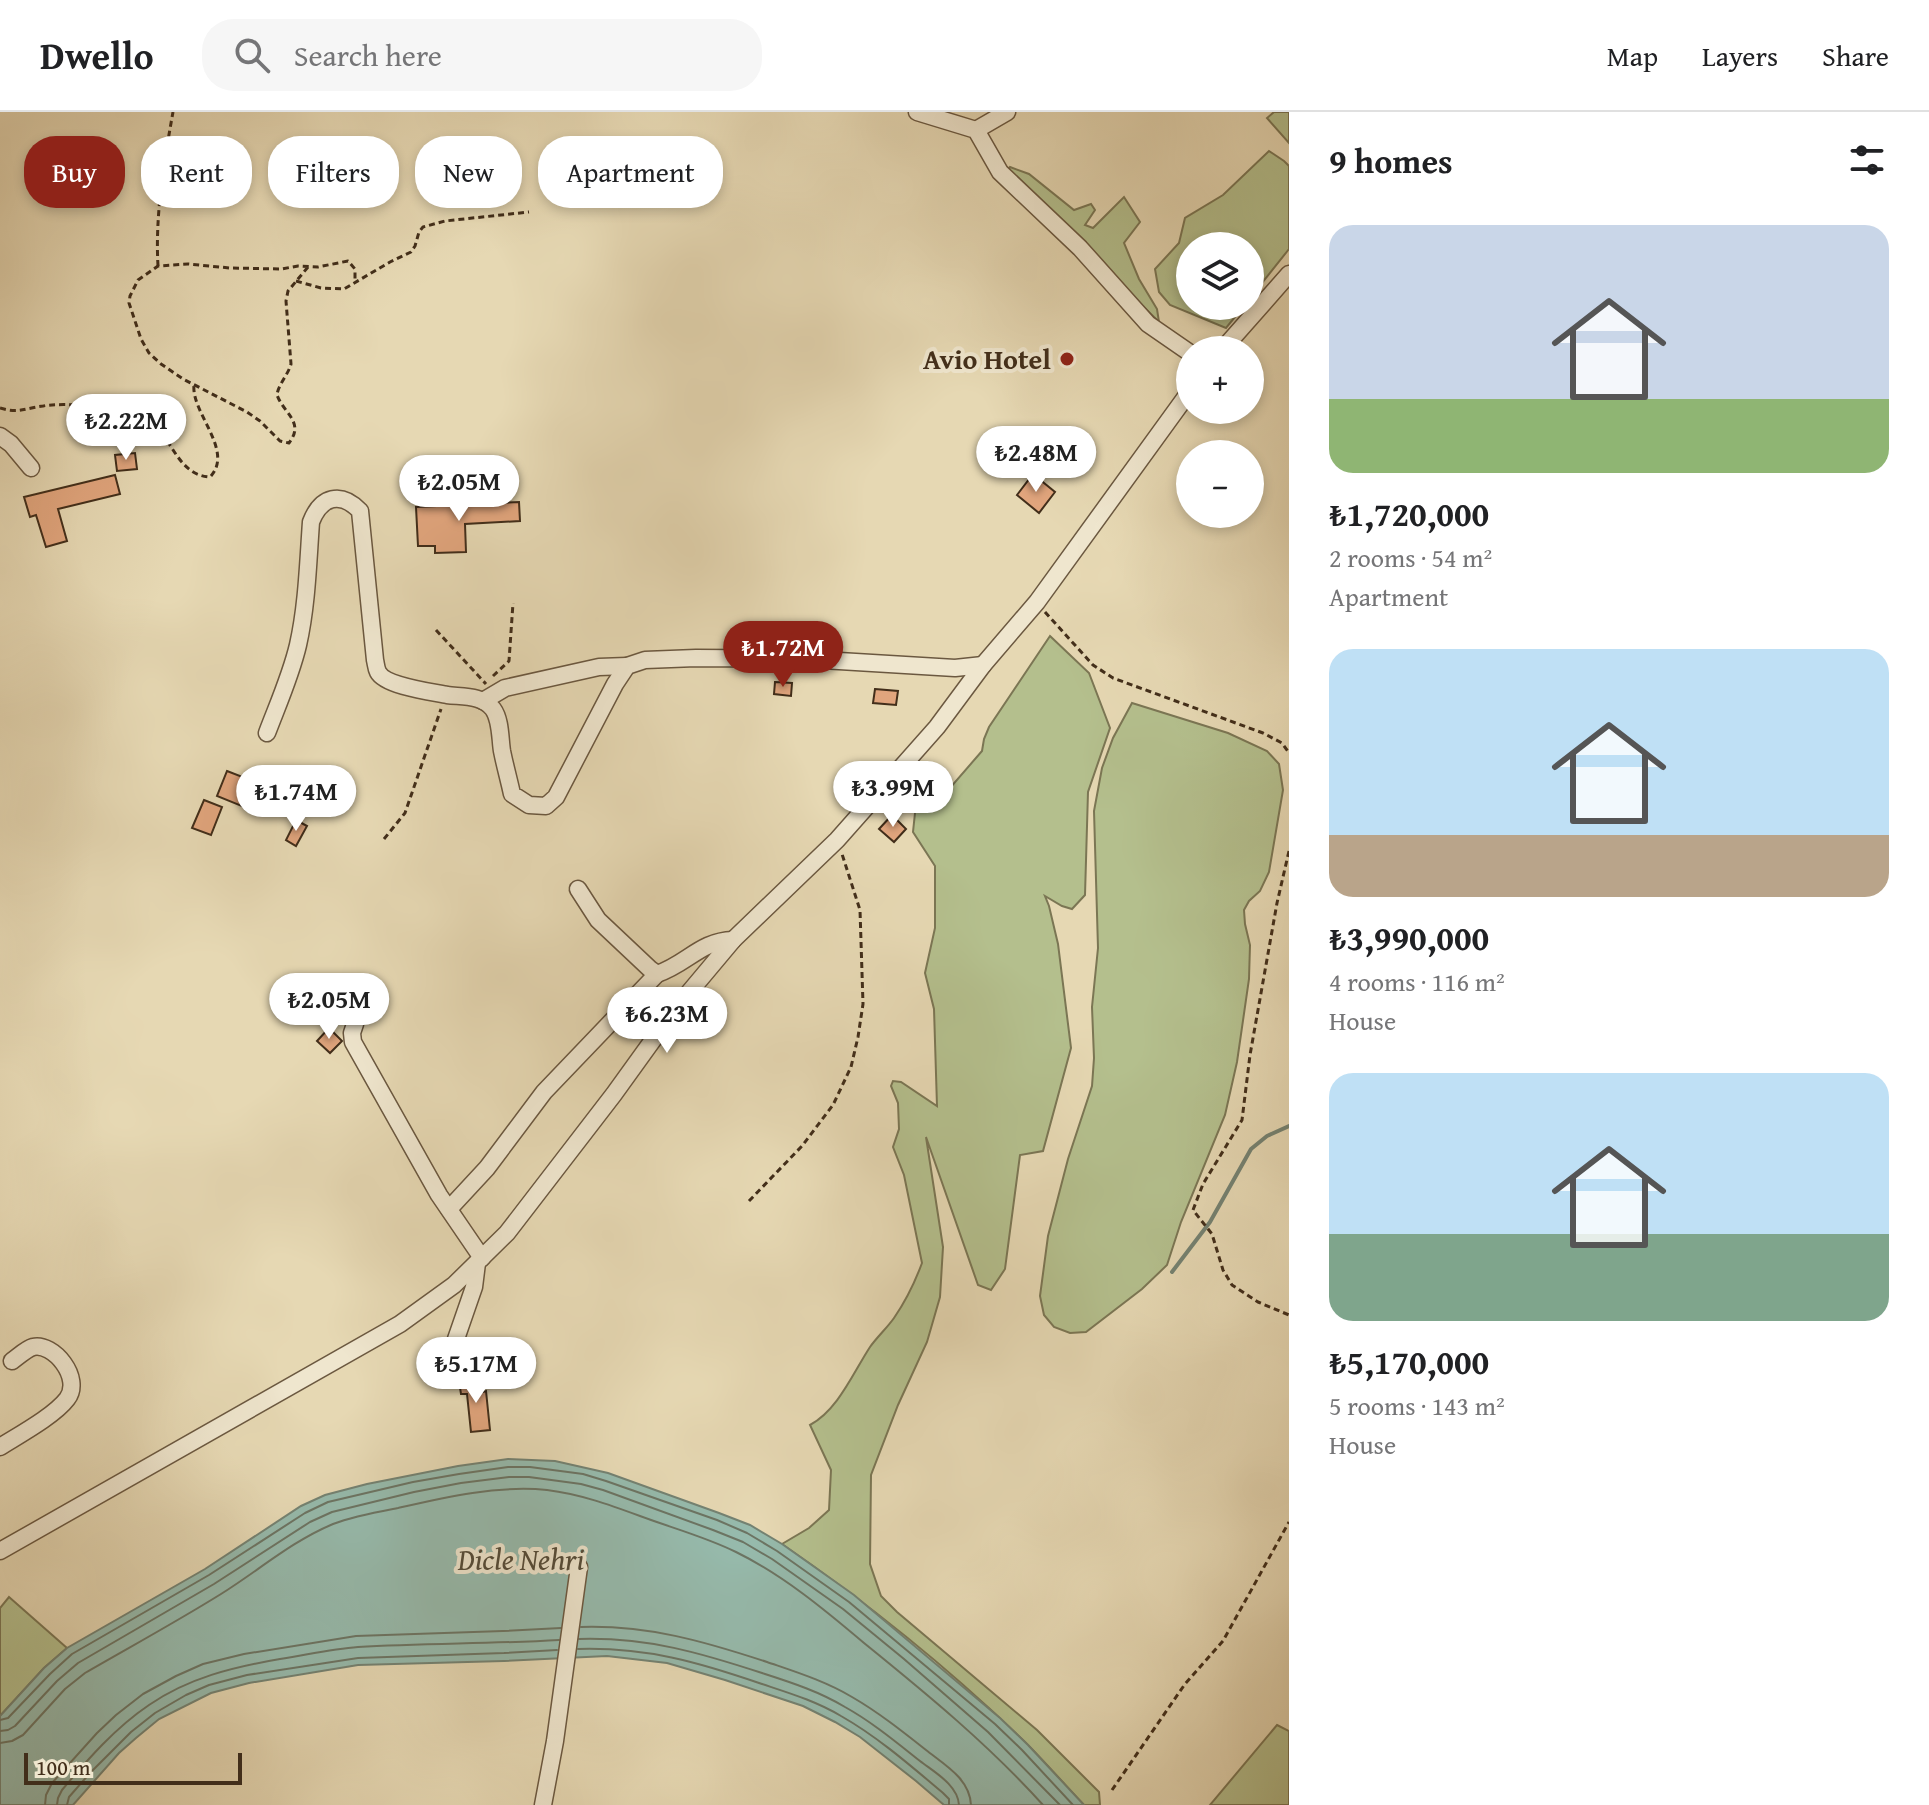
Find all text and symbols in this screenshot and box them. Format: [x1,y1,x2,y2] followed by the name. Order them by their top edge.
[202,19,762,91] search box
[40,27,154,83] text: Dwello
[230,33,274,77] icon: search
[294,33,442,77] text: Search here
[1607,35,1658,76] text: Map
[1702,35,1778,76] text: Layers
[1822,35,1889,76] text: Share
[24,136,125,208] chip: Buy
[141,136,252,208] chip: Rent
[268,136,399,208] chip: Filters
[415,136,522,208] chip: New
[538,136,723,208] chip: Apartment
[1329,136,1453,185] text: 9 homes
[1845,138,1889,182] icon: filters
[1176,232,1264,528] map controls
[1176,232,1264,320] button: layers
[1537,277,1681,421] icon: home
[1176,336,1264,424] button: +
[923,338,1051,379] place label: Avio Hotel
[1058,350,1076,368] marker: Avio Hotel
[61,394,191,462] pin: ₺2.22M
[84,400,168,439] text: ₺2.22M
[971,426,1101,494] pin: ₺2.48M
[994,432,1078,471] text: ₺2.48M
[1176,440,1264,528] button: −
[394,455,524,523] pin: ₺2.05M
[417,461,501,500] text: ₺2.05M
[1329,489,1489,538] text: ₺1,720,000
[1329,538,1492,577] text: 2 rooms · 54 m²
[1329,577,1448,616] text: Apartment
[718,621,848,689] pin: ₺1.72M
[741,627,825,666] text: ₺1.72M
[1537,701,1681,845] icon: home
[828,761,958,829] pin: ₺3.99M
[231,765,361,833] pin: ₺1.74M
[851,767,935,806] text: ₺3.99M
[254,771,338,810] text: ₺1.74M
[1329,913,1489,962] text: ₺3,990,000
[1329,962,1505,1001] text: 4 rooms · 116 m²
[264,973,394,1041] pin: ₺2.05M
[287,979,371,1018] text: ₺2.05M
[602,987,732,1055] pin: ₺6.23M
[625,993,709,1032] text: ₺6.23M
[1329,1001,1396,1040] text: House
[1537,1125,1681,1269] icon: home
[411,1337,541,1405] pin: ₺5.17M
[1329,1337,1489,1386] text: ₺5,170,000
[434,1343,518,1382] text: ₺5.17M
[1329,1386,1505,1425] text: 5 rooms · 143 m²
[1329,1425,1396,1464] text: House
[457,1537,584,1581] water label: Dicle Nehri
[24,1749,242,1785] scale bar
[36,1751,91,1783] text: 100 m

